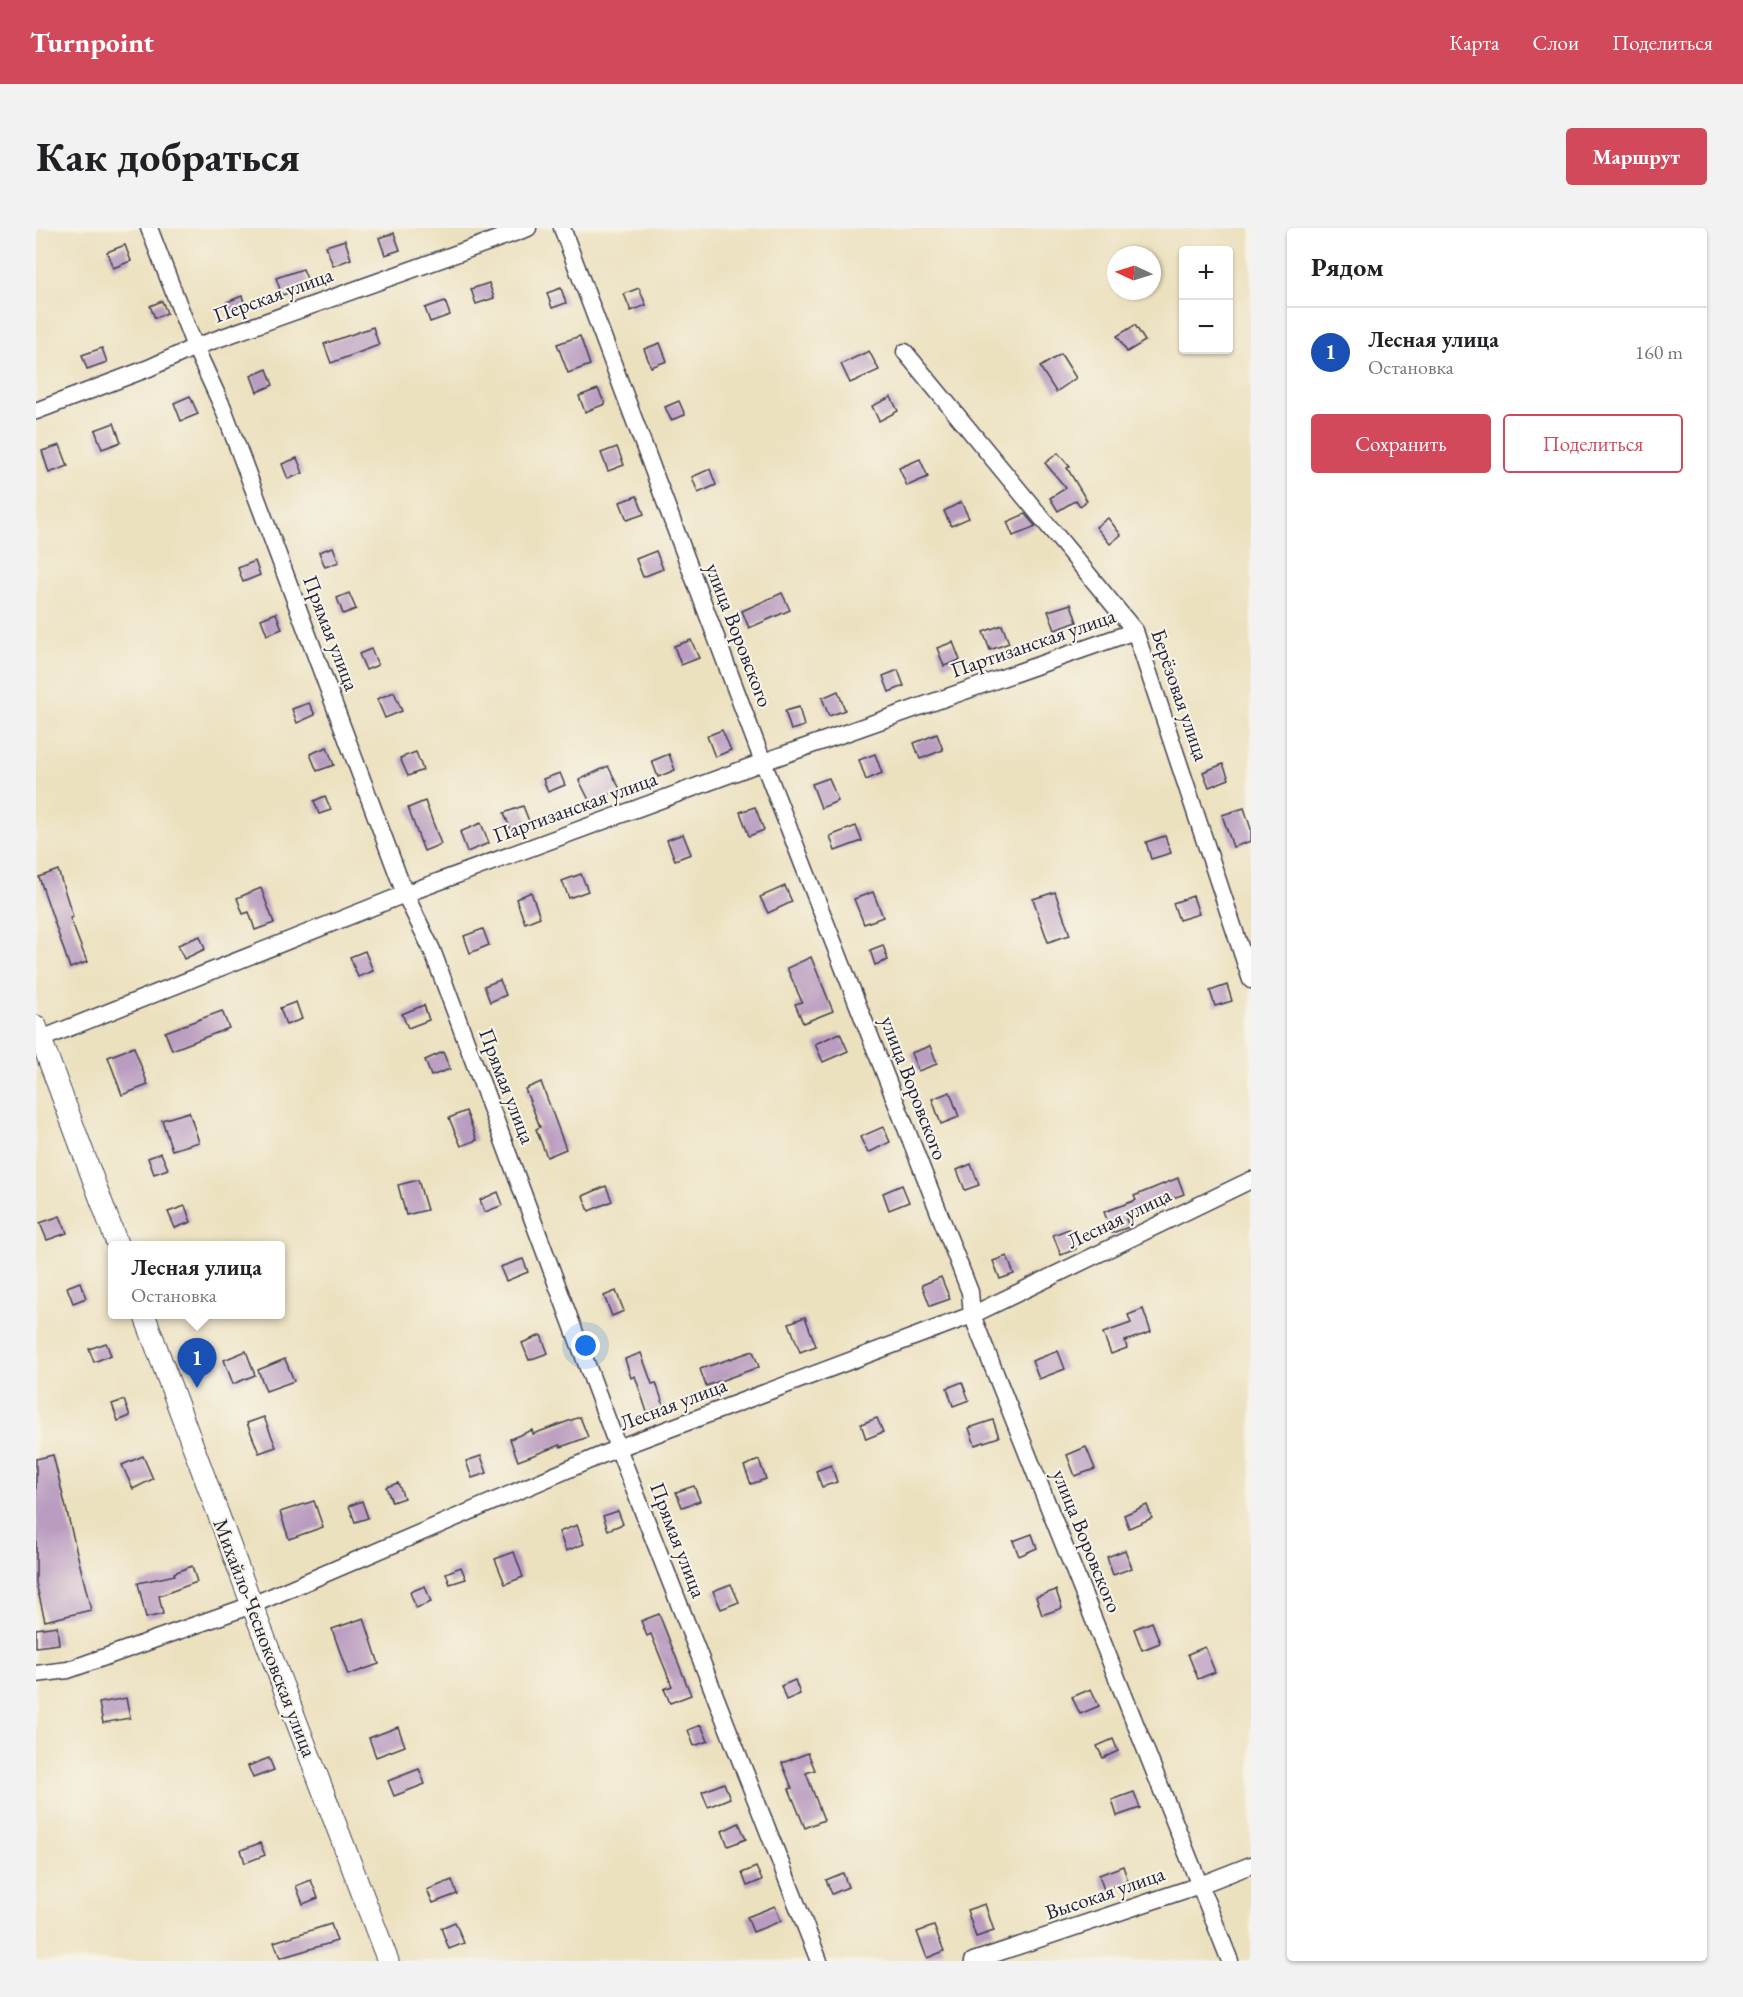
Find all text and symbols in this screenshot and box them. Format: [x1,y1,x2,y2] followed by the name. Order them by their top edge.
[30,24,154,60] text: Turnpoint
[1449,29,1499,56] text: Карта
[1532,29,1579,56] text: Слои
[1612,29,1713,56] text: Поделиться
[1566,128,1707,185] button: Маршрут
[36,129,300,184] text: Как добраться
[1107,246,1161,300] north arrow
[1179,246,1233,354] map controls
[1179,246,1233,300] button: +
[1311,250,1384,284] text: Рядом
[209,260,337,329] street label: Перская улица
[1179,300,1233,354] button: −
[1368,325,1499,354] text: Лесная улица
[1325,339,1336,365] text: 1
[1635,339,1683,365] text: 160 m
[1368,354,1454,380] text: Остановка
[1311,414,1491,473] button: Сохранить
[1503,414,1683,473] button: Поделиться
[700,559,779,711] street label: улица Воровского
[297,571,366,695] street label: Прямая улица
[947,601,1119,683] street label: Партизанская улица
[1145,625,1216,765] street label: Берёзовая улица
[489,764,661,849] street label: Партизанская улица
[875,1012,954,1164] street label: улица Воровского
[473,1024,542,1148] street label: Прямая улица
[1062,1180,1176,1254] street label: Лесная улица
[108,1241,285,1319] popup
[131,1253,262,1282] text: Лесная улица
[131,1282,217,1308] text: Остановка
[571,1331,600,1360] your location
[178,1338,216,1388] pin: 1
[615,1370,731,1436] street label: Лесная улица
[1046,1465,1128,1616] street label: улица Воровского
[644,1478,713,1602] street label: Прямая улица
[208,1515,324,1761] street label: Михайло-Чесноковская улица
[1042,1859,1169,1926] street label: Высокая улица

